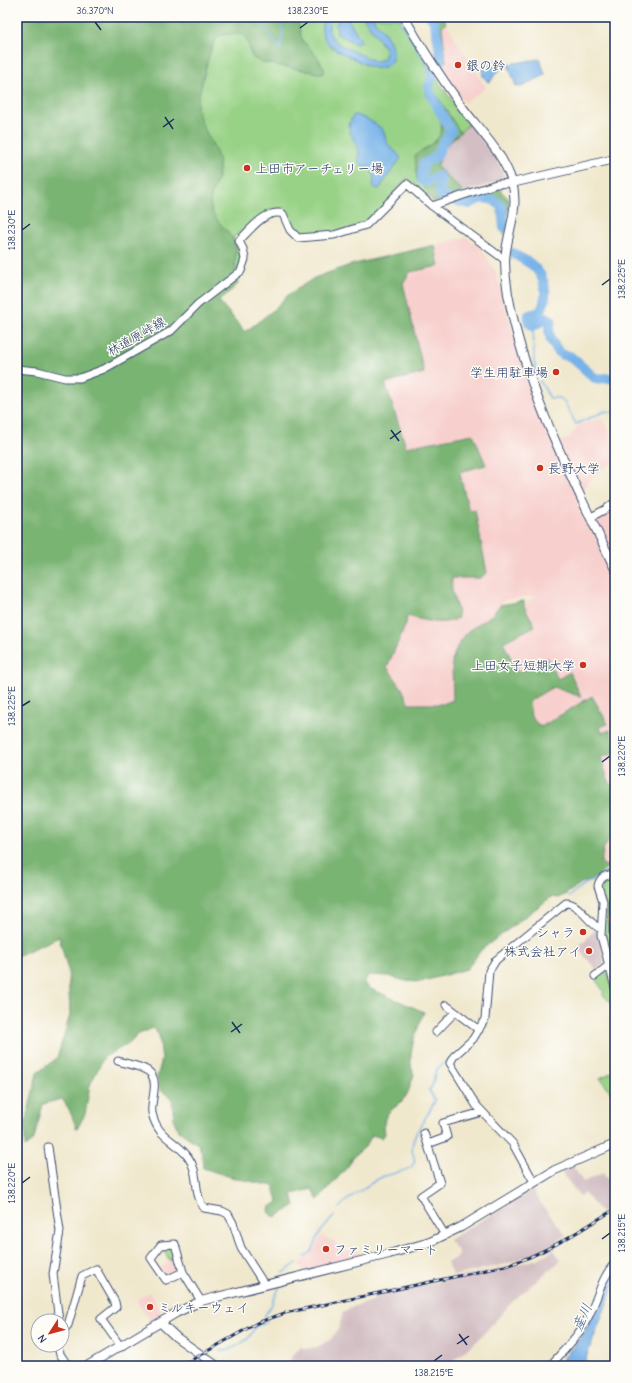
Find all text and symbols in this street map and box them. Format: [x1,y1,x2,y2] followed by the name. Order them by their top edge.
[77,5,113,17] text: 36.370°N
[288,5,328,17] text: 138.230°E
[466,58,505,73] place label: 銀の鈴
[453,60,463,70] marker: 銀の鈴
[255,161,383,176] place label: 上田市アーチェリー場
[242,163,252,173] marker: 上田市アーチェリー場
[6,210,18,250] text: 138.230°E
[616,259,628,299] text: 138.225°E
[104,313,169,359] street label: 林道原峠線
[470,365,548,380] place label: 学生用駐車場
[551,367,561,377] marker: 学生用駐車場
[548,461,600,476] place label: 長野大学
[535,463,545,473] marker: 長野大学
[471,658,575,673] place label: 上田女子短期大学
[578,660,588,670] marker: 上田女子短期大学
[6,686,18,726] text: 138.225°E
[616,736,628,776] text: 138.220°E
[536,925,575,940] place label: シャラ
[578,927,588,937] marker: シャラ
[504,944,581,959] place label: 株式会社アイ
[584,946,594,956] marker: 株式会社アイ
[6,1163,18,1203] text: 138.220°E
[616,1214,628,1252] text: 138.215°E
[334,1242,438,1257] place label: ファミリーマート
[321,1244,331,1254] marker: ファミリーマート
[158,1300,249,1315] place label: ミルキーウェイ
[569,1301,596,1333] water label: 産川
[145,1302,155,1312] marker: ミルキーウェイ
[30,1313,70,1353] north arrow
[35,1332,50,1345] text: N
[415,1367,453,1379] text: 138.215°E

